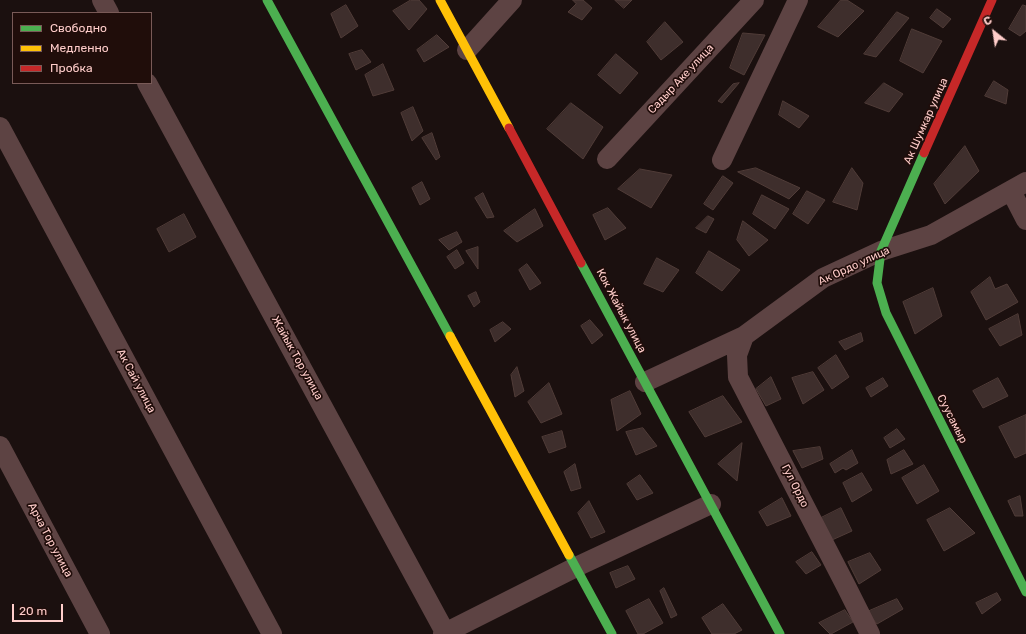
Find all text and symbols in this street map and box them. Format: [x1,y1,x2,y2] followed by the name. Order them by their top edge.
[12,12,152,84] legend
[974,12,1014,52] north arrow
[981,14,994,29] text: С
[50,21,107,35] text: Свободно
[50,41,109,55] text: Медленно
[645,41,717,117] street label: Садыр Аке улица
[50,61,93,75] text: Пробка
[901,76,951,166] street label: Ак Шумкар улица
[816,244,892,288] street label: Ак Ордо улица
[593,267,649,355] street label: Кок Жайык улица
[269,314,325,402] street label: Жайык Тор улица
[114,347,158,415] street label: Ак Сай улица
[934,392,970,446] street label: Суусамыр
[779,462,811,510] street label: Гул Ордо
[25,501,75,579] street label: Арча Тор улица
[14,596,65,622] scale bar
[19,604,47,618] text: 20 m

